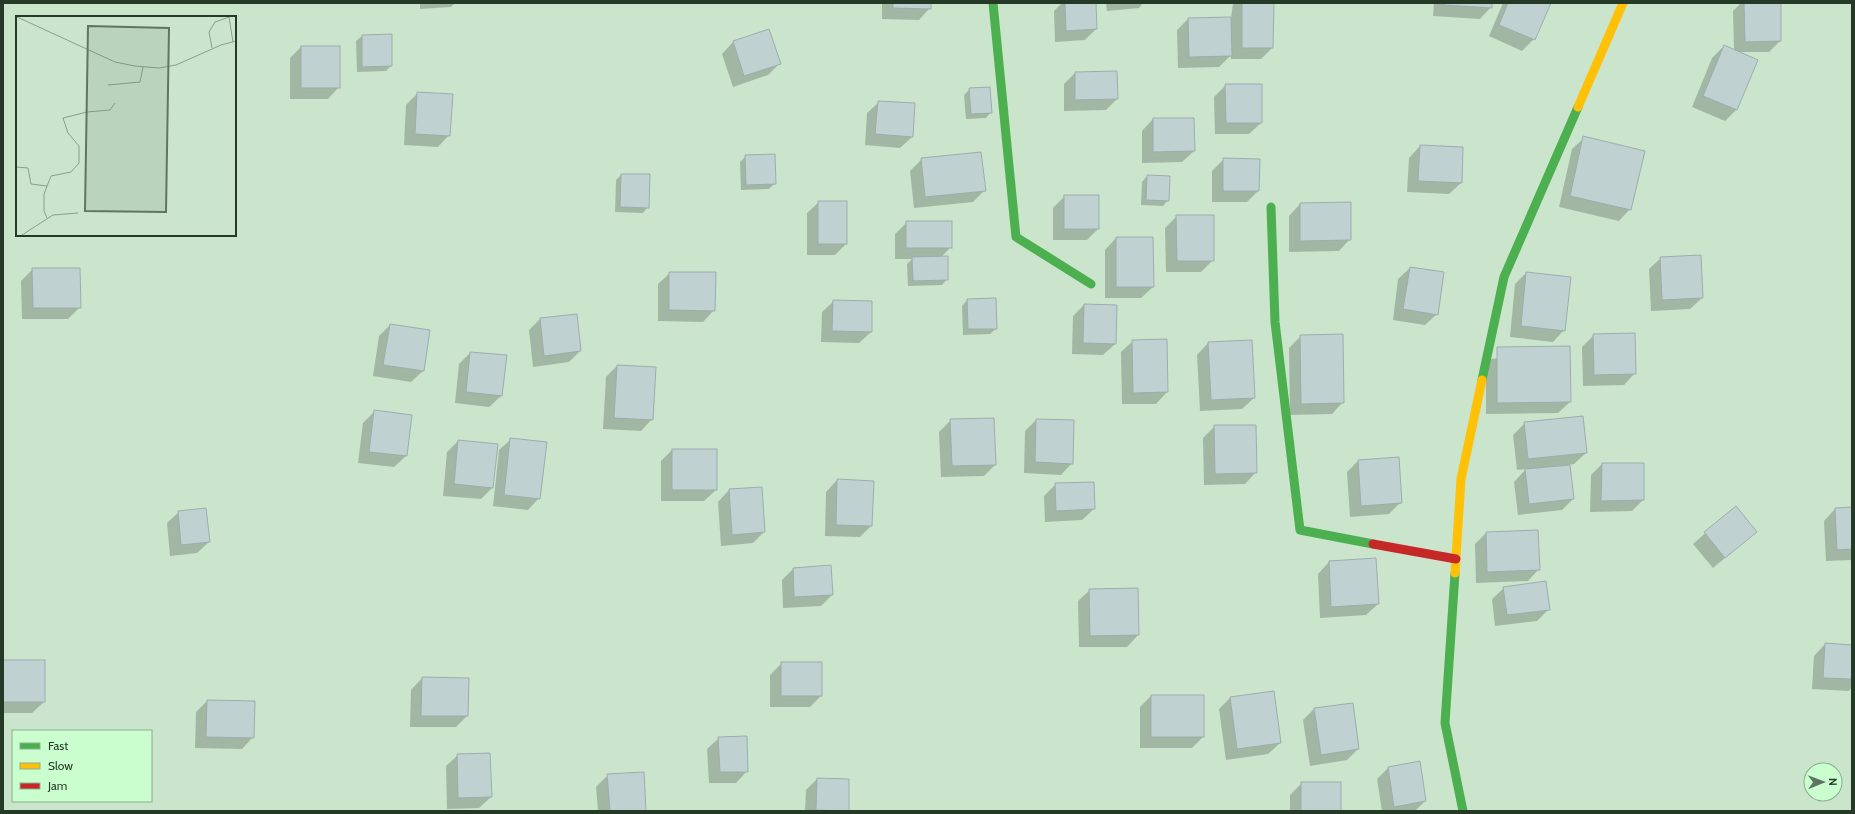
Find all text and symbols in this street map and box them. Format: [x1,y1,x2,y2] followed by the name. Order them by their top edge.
[16,16,236,236] inset map
[12,730,152,802] legend
[48,738,68,753] text: Fast
[48,758,73,773] text: Slow
[1803,762,1843,802] north arrow
[47,778,67,793] text: Jam
[1826,778,1840,786] text: N

